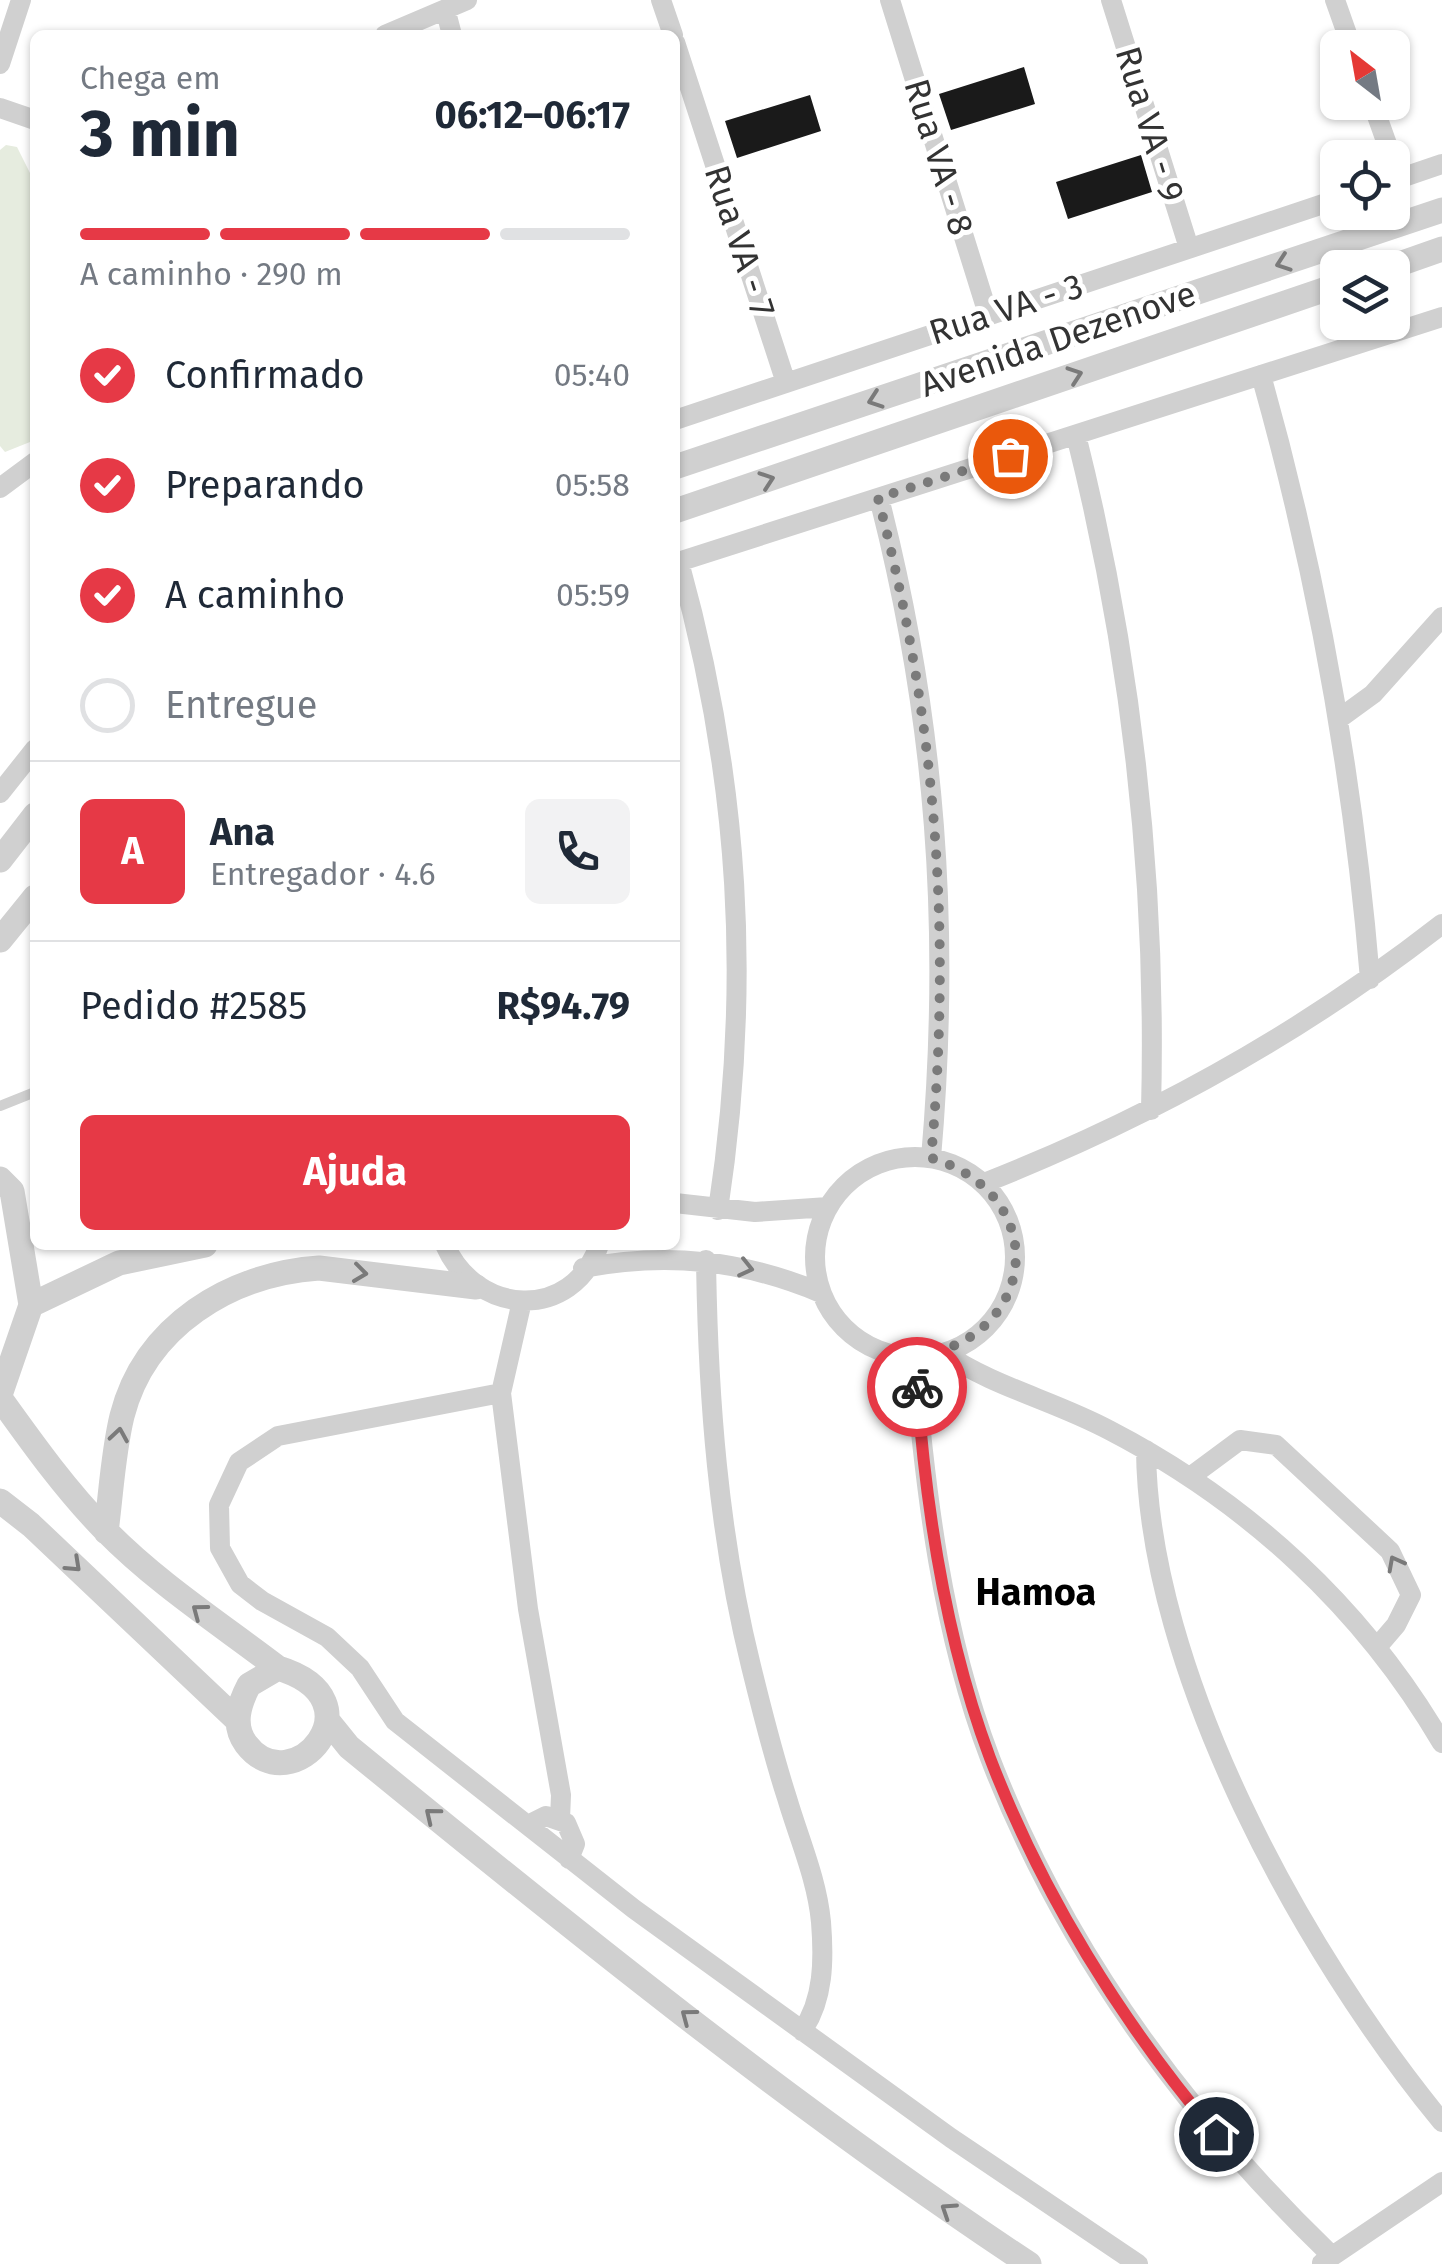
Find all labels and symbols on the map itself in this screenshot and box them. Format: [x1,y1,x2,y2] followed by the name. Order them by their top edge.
[1320,30,1410,120] north arrow
[1107,41,1193,207] street label: Rua VA - 9
[895,74,983,240] street label: Rua VA - 8
[696,160,784,322] street label: Rua VA - 7
[1276,252,1293,272] one-way arrow
[924,264,1088,354] street label: Rua VA - 3
[915,272,1201,406] street label: Avenida Dezenove
[1065,366,1082,386] one-way arrow
[868,388,885,408] one-way arrow
[968,414,1053,499] pin
[758,471,775,491] one-way arrow
[737,1256,754,1277] one-way arrow
[353,1262,369,1283] one-way arrow
[867,1337,967,1437] courier
[108,1427,129,1443] one-way arrow
[62,1553,80,1571] one-way arrow
[1388,1555,1407,1574] one-way arrow
[976,1569,1096,1615] district label: Hamoa
[192,1605,210,1623] one-way arrow
[425,1809,443,1827] one-way arrow
[681,2010,699,2027] one-way arrow
[1174,2092,1259,2177] pin
[940,2204,958,2223] one-way arrow

